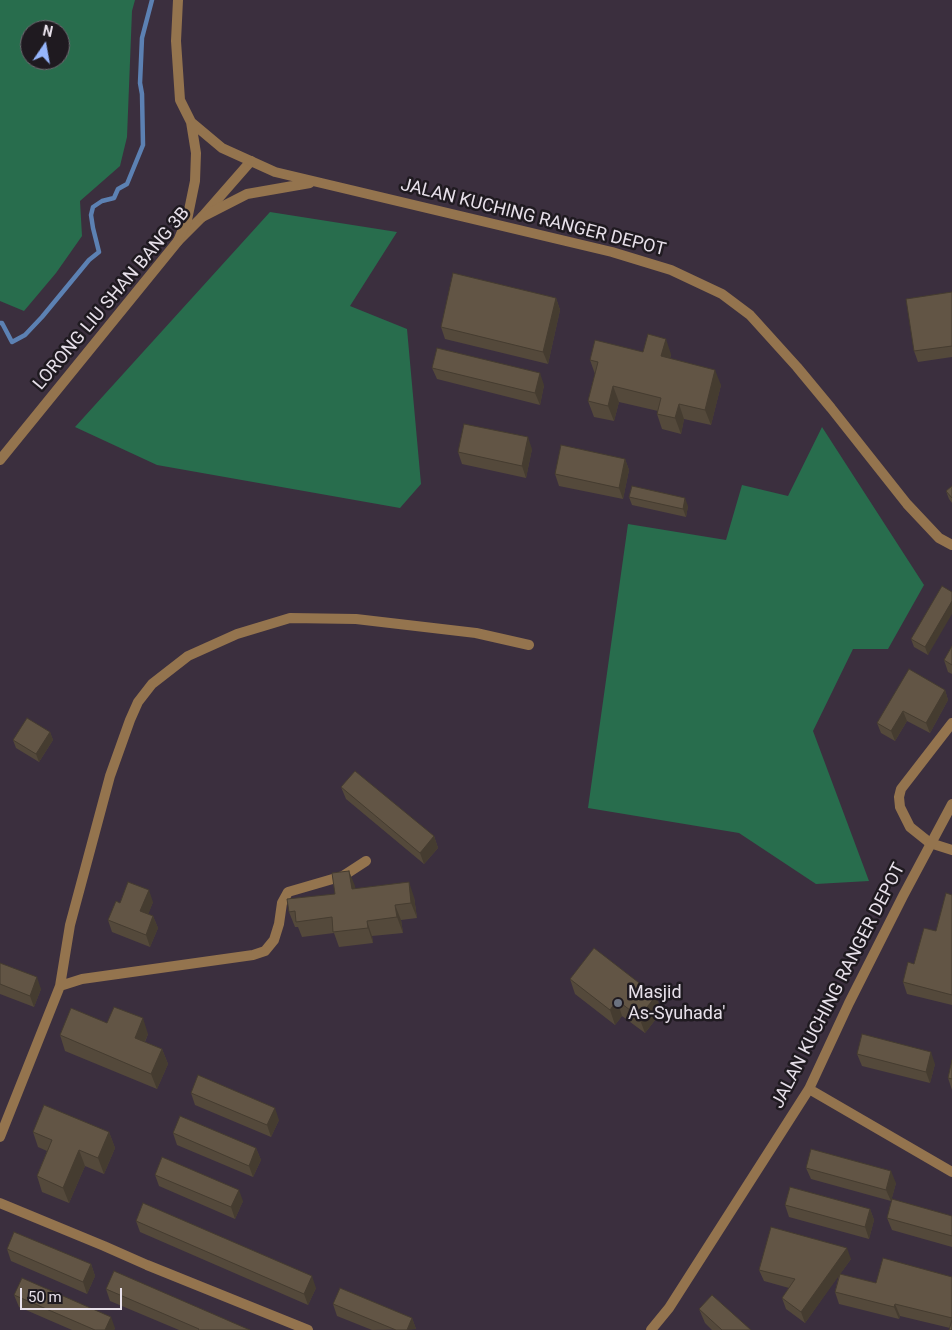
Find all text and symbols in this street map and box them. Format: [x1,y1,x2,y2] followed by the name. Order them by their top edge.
[20,20,70,70] north arrow
[41,22,54,40] text: N
[398,175,668,261] street label: JALAN KUCHING RANGER DEPOT
[29,203,195,395] street label: LORONG LIU SHAN BANG 3B
[768,860,910,1112] street label: JALAN KUCHING RANGER DEPOT
[628,982,725,1024] place label: Masjid As-Syuhada'
[612,997,624,1009] marker: Masjid As-Syuhada'
[22,1278,125,1310] scale bar
[28,1288,62,1306] text: 50 m

